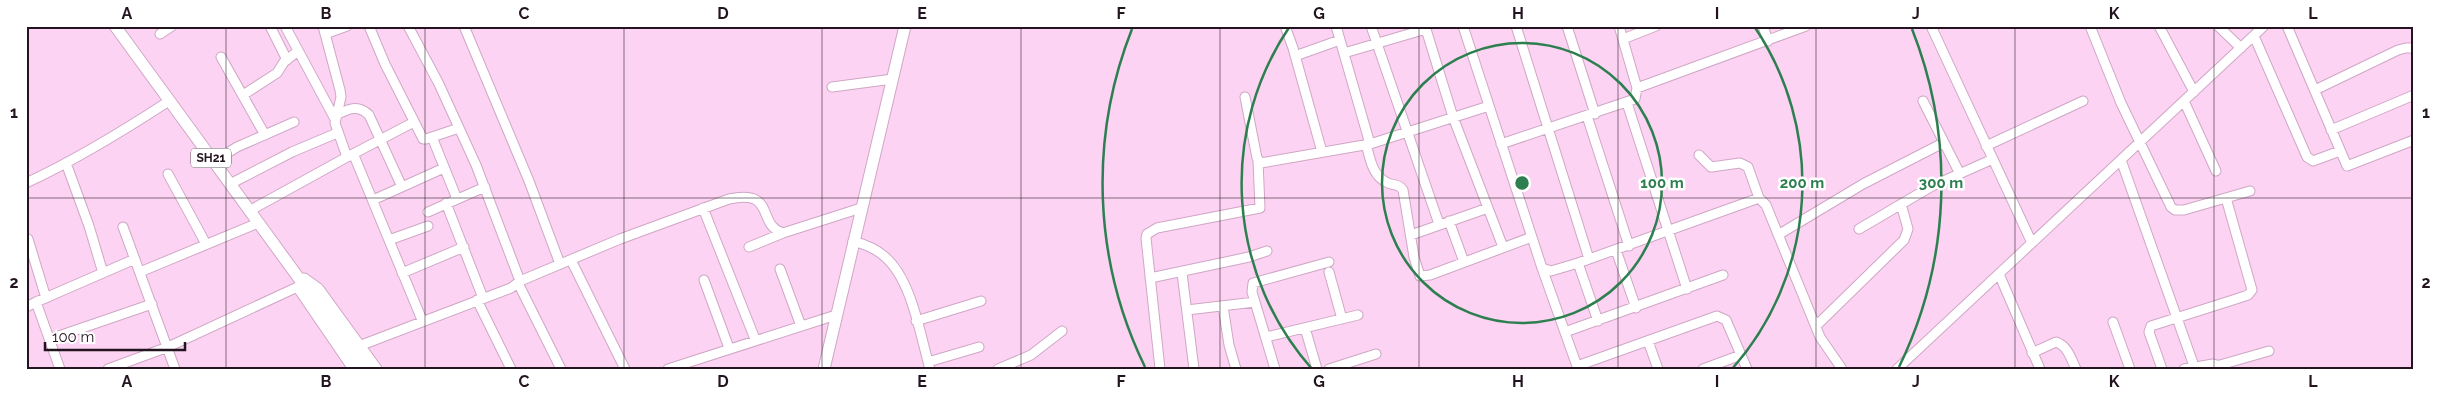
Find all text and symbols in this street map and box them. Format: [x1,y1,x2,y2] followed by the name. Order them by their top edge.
[122,4,133,23] text: A
[321,4,332,23] text: B
[519,4,530,23] text: C
[717,4,729,23] text: D
[917,4,927,23] text: E
[1116,4,1126,23] text: F
[1313,4,1325,23] text: G
[1512,4,1524,23] text: H
[1715,4,1719,23] text: I
[1912,4,1920,23] text: J
[2109,4,2120,23] text: K
[2308,4,2318,23] text: L
[10,103,18,122] text: 1
[2422,103,2430,122] text: 1
[191,148,231,168] road number: SH21
[1513,174,1531,192] centre of rings
[1640,174,1684,192] text: 100 m
[1780,174,1824,192] text: 200 m
[1919,174,1963,192] text: 300 m
[9,273,19,292] text: 2
[2421,273,2431,292] text: 2
[45,320,185,352] scale bar
[52,328,94,346] text: 100 m
[122,372,133,391] text: A
[321,372,332,391] text: B
[519,372,530,391] text: C
[717,372,729,391] text: D
[917,372,927,391] text: E
[1116,372,1126,391] text: F
[1313,372,1325,391] text: G
[1512,372,1524,391] text: H
[1715,372,1719,391] text: I
[1912,372,1920,391] text: J
[2109,372,2120,391] text: K
[2308,372,2318,391] text: L

